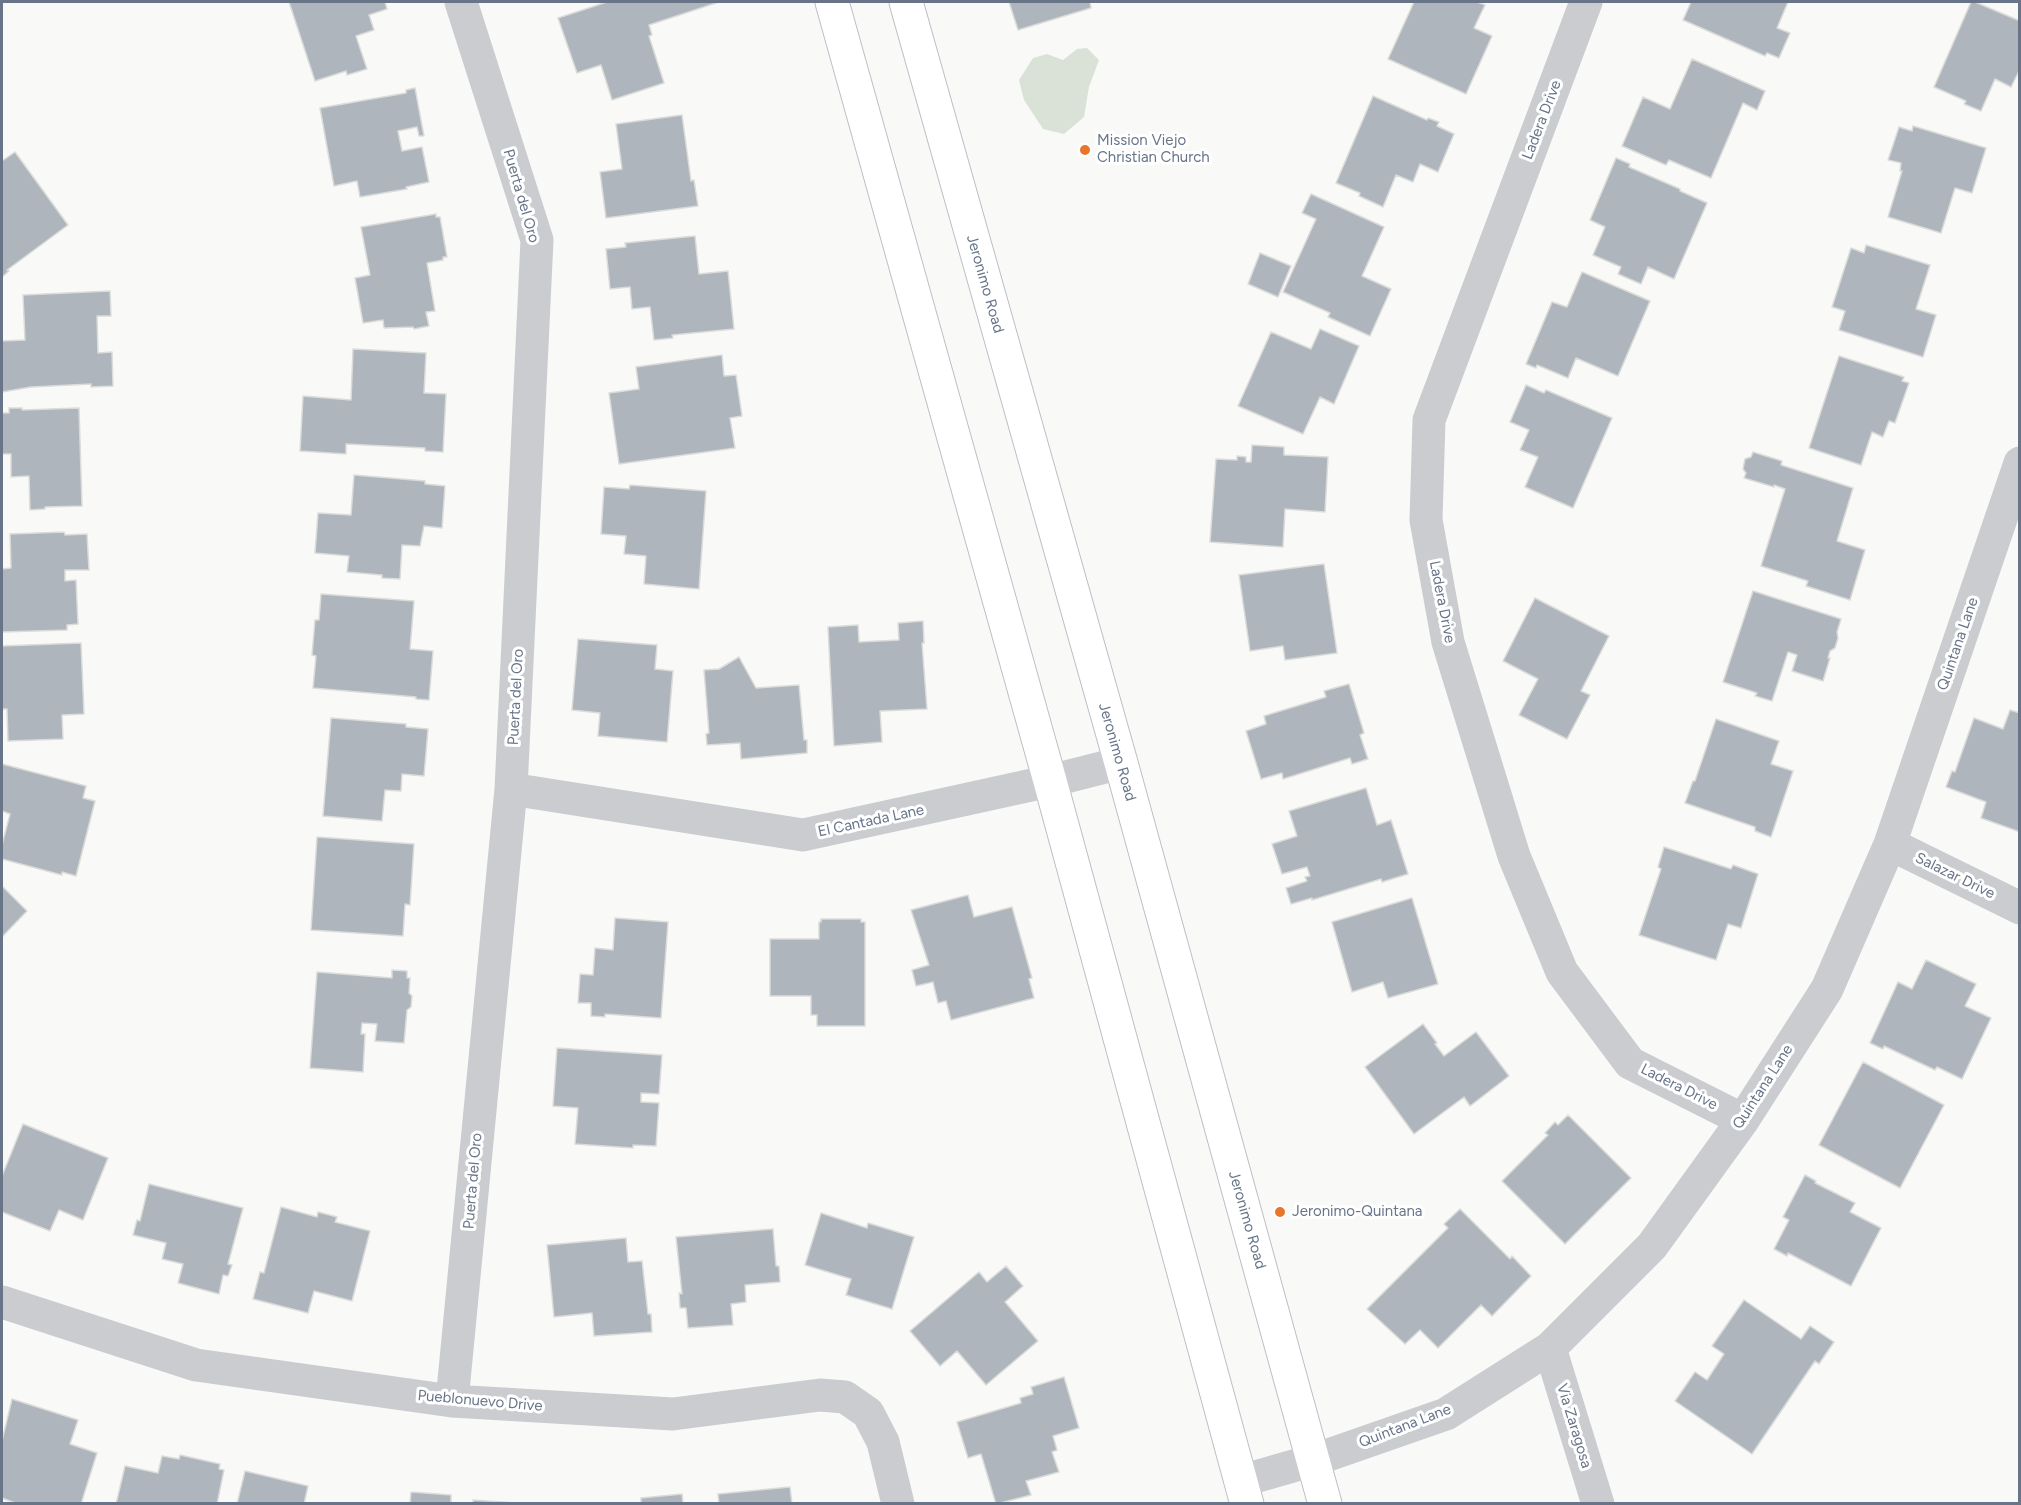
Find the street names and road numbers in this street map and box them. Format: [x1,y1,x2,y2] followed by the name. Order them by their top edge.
[1519,78,1565,162] street label: Ladera Drive
[499,147,543,245] street label: Puerta del Oro
[962,233,1008,335] street label: Jeronimo Road
[1425,559,1459,645] street label: Ladera Drive
[1934,595,1982,693] street label: Quintana Lane
[504,648,528,746] street label: Puerta del Oro
[1094,701,1140,803] street label: Jeronimo Road
[816,801,926,841] street label: El Cantada Lane
[1912,849,1998,903] street label: Salazar Drive
[1729,1041,1797,1133] street label: Quintana Lane
[1638,1060,1720,1114] street label: Ladera Drive
[460,1132,486,1230] street label: Puerta del Oro
[1224,1169,1270,1271] street label: Jeronimo Road
[1553,1382,1595,1470] street label: Via Zaragosa
[417,1387,543,1415] street label: Pueblonuevo Drive
[1357,1400,1453,1452] street label: Quintana Lane

